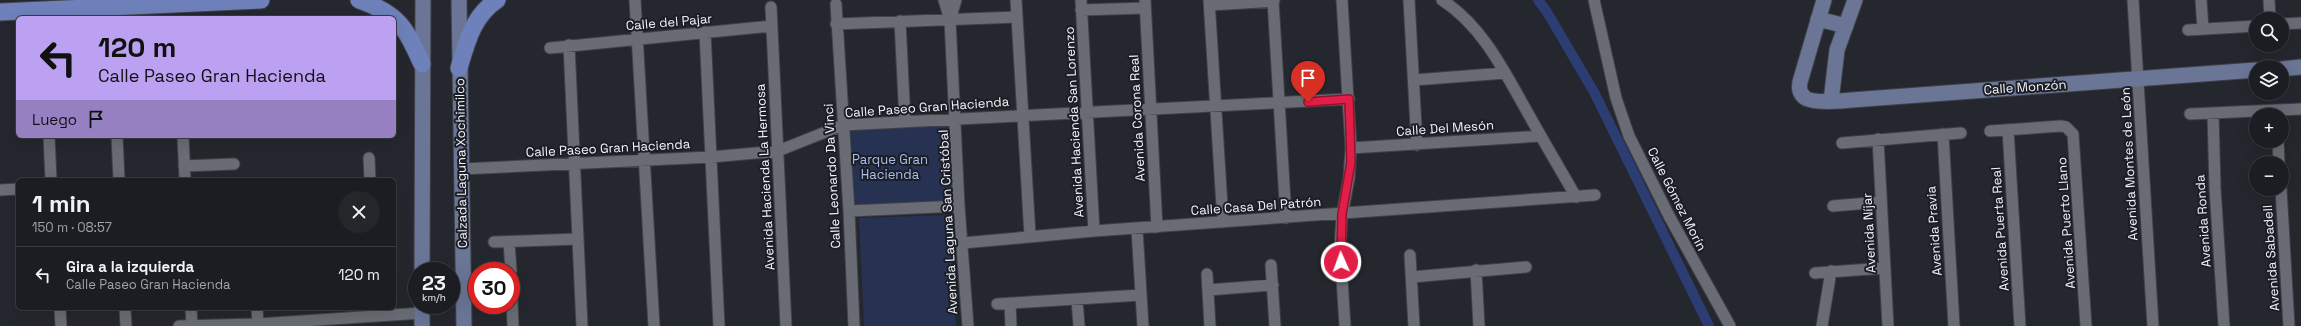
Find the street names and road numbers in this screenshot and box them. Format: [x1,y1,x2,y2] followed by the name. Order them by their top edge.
[625,10,713,34] street label: Calle del Pajar
[1061,26,1087,218] street label: Avenida Hacienda San Lorenzo
[1125,54,1149,182] street label: Avenida Corona Real
[1983,76,2067,98] street label: Calle Monzón
[451,78,471,248] street label: Calzada Laguna Xochimilco
[752,83,778,271] street label: Avenida Hacienda La Hermosa
[2116,87,2142,241] street label: Avenida Montes de León
[844,93,1010,121] street label: Calle Paseo Gran Hacienda
[820,103,844,249] street label: Calle Leonardo Da Vinci
[1396,116,1494,140] street label: Calle Del Mesón
[935,129,961,315] street label: Avenida Laguna San Cristóbal
[525,135,691,161] street label: Calle Paseo Gran Hacienda
[1644,144,1710,254] street label: Calle Gómez Morín
[2053,157,2079,289] street label: Avenida Puerto Llano
[1987,166,2013,292] street label: Avenida Puerta Real
[2191,174,2215,268] street label: Avenida Ronda
[1922,185,1946,276] street label: Avenida Pravia
[1858,192,1880,273] street label: Avenida Níjar
[1190,193,1322,219] street label: Calle Casa Del Patrón
[2259,204,2283,312] street label: Avenida Sabadell

